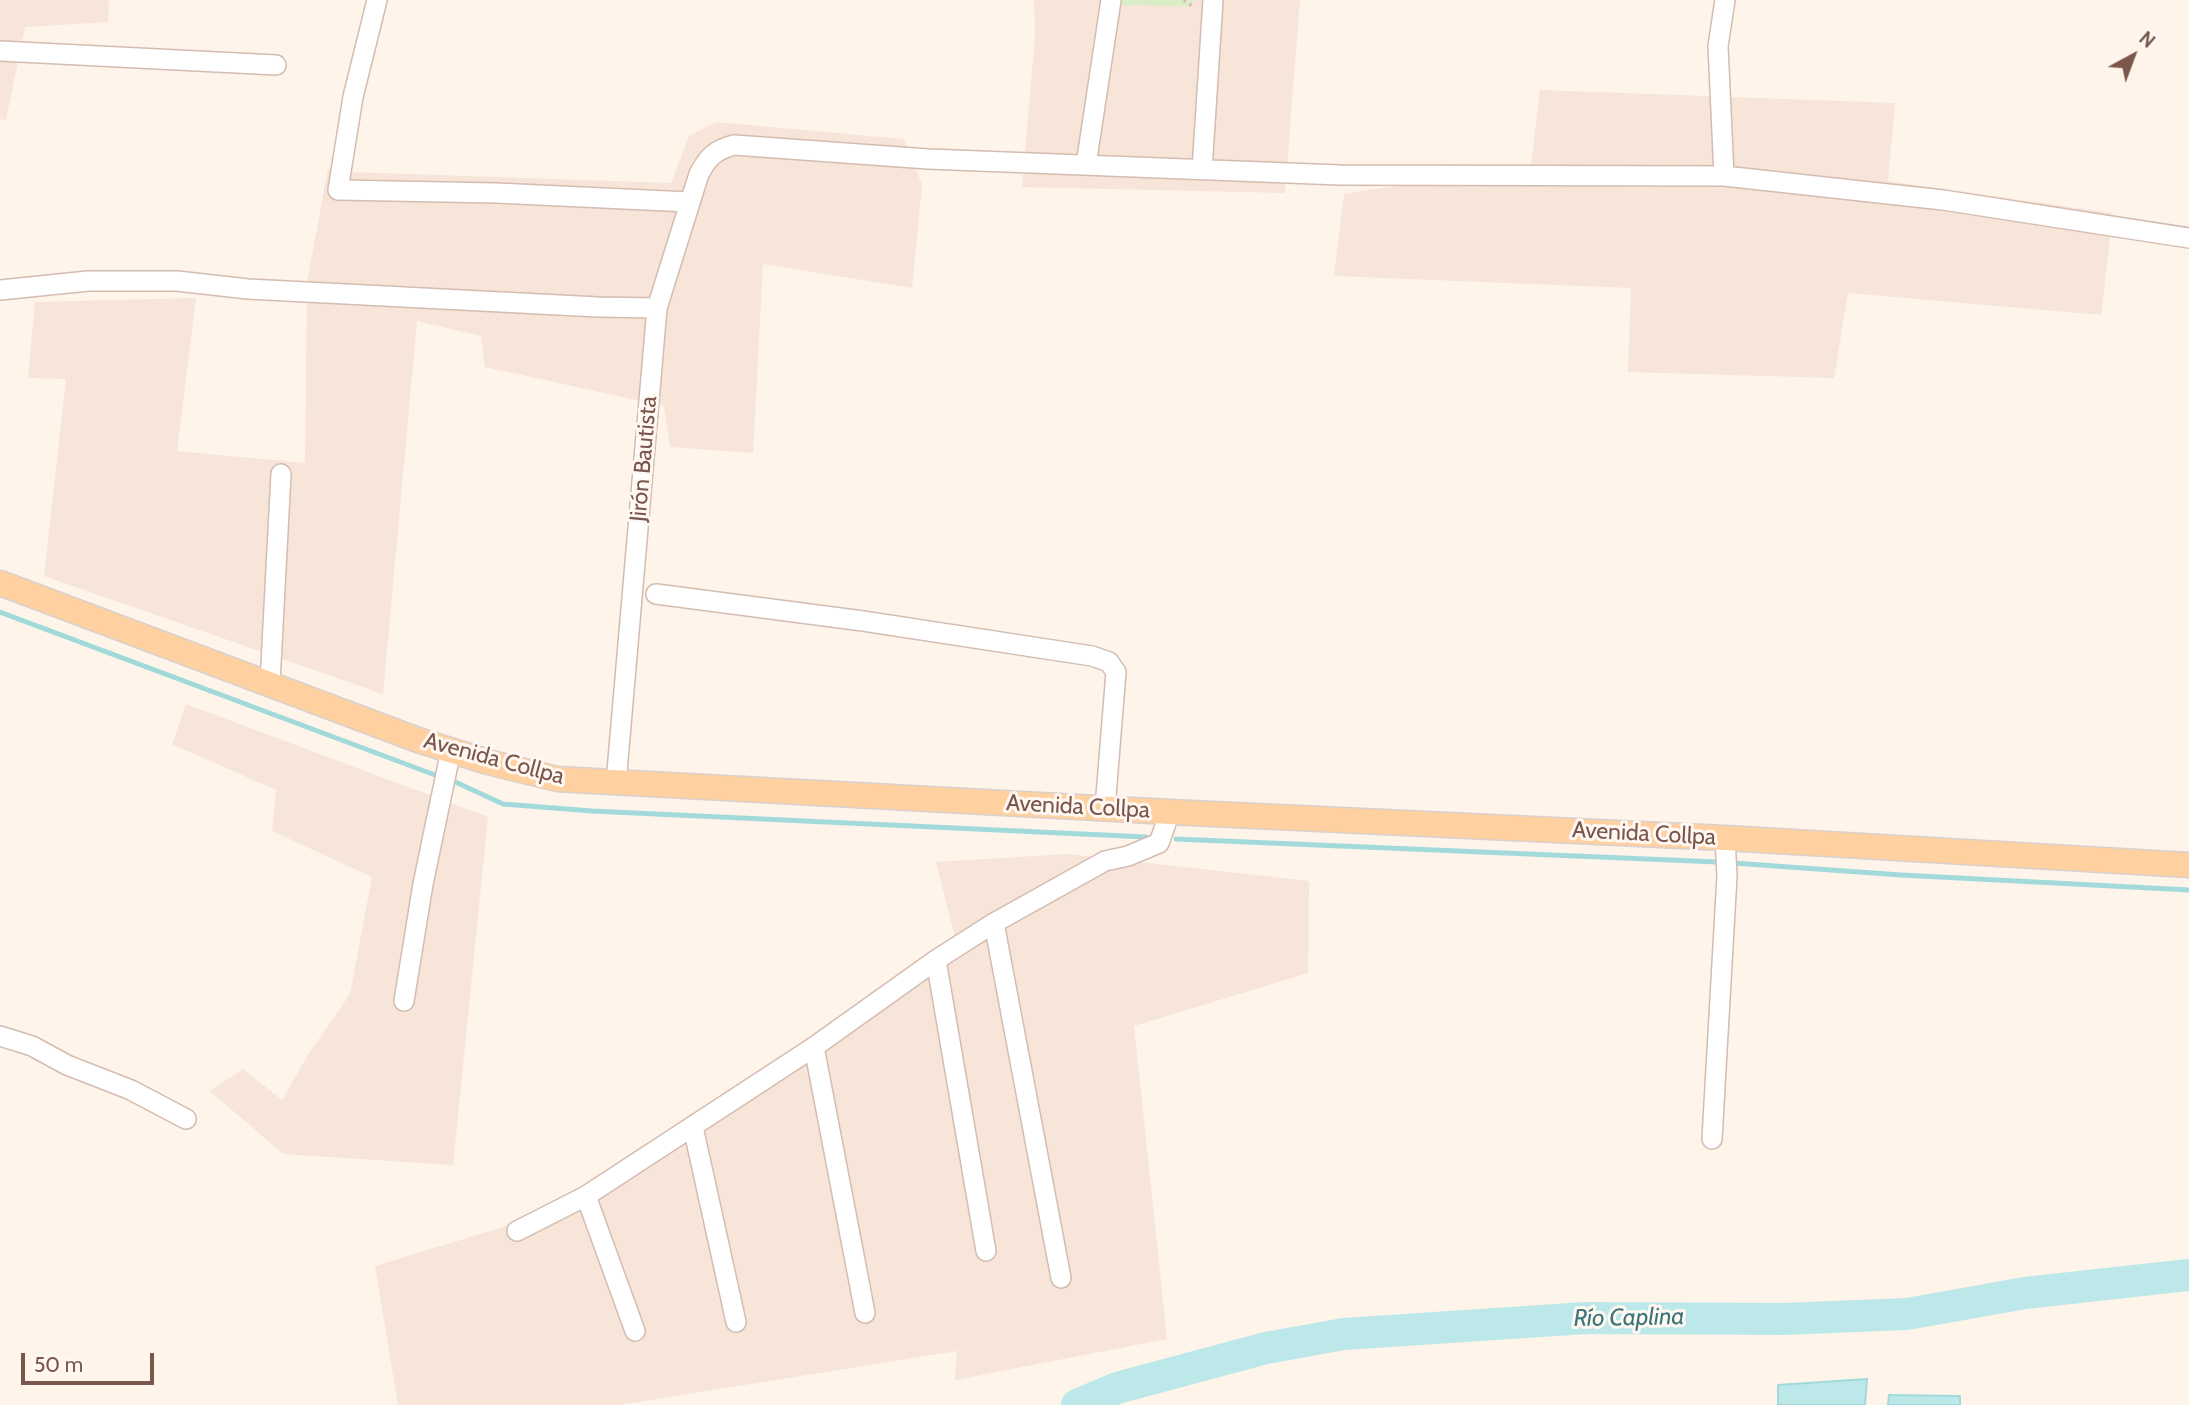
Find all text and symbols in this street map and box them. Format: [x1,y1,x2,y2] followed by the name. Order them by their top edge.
[2098,21,2168,91] north arrow
[2134,27,2160,53] text: N
[625,395,663,523] street label: Jirón Bautista
[421,727,567,791] street label: Avenida Collpa
[1005,789,1151,825] street label: Avenida Collpa
[1571,816,1717,852] street label: Avenida Collpa
[1573,1303,1685,1333] water label: Río Caplina
[24,1338,158,1382] scale bar
[34,1352,83,1377] text: 50 m

